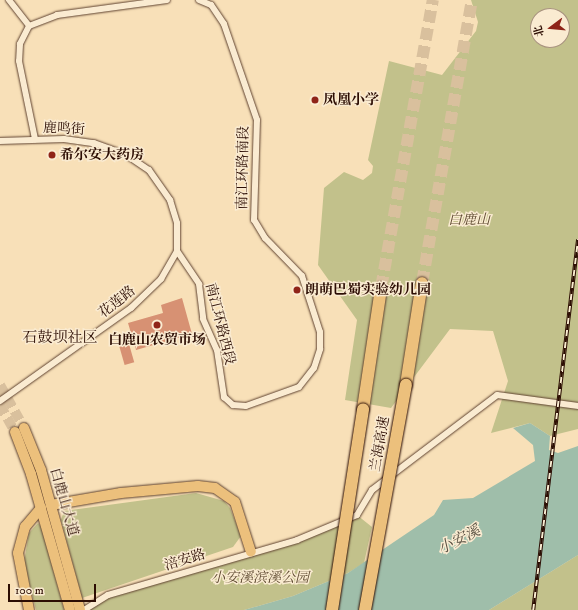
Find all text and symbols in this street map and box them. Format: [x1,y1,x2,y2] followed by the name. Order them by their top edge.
[530,8,570,48] north arrow
[531,24,548,38] text: 北
[323,92,379,108] place label: 凤凰小学
[310,95,320,105] marker: 凤凰小学
[43,120,85,138] street label: 鹿鸣街
[234,126,252,210] street label: 南江环路南段
[60,147,144,163] place label: 希尔安大药房
[47,150,57,160] marker: 希尔安大药房
[448,212,490,228] park label: 白鹿山
[202,281,238,367] street label: 南江环路西段
[95,282,139,322] street label: 花莲路
[305,282,431,298] place label: 朗萌巴蜀实验幼儿园
[292,285,302,295] marker: 朗萌巴蜀实验幼儿园
[152,320,162,330] marker: 白鹿山农贸市场
[23,329,97,347] district label: 石鼓坝社区
[108,332,206,348] place label: 白鹿山农贸市场
[367,415,393,473] street label: 兰海高速
[46,466,82,538] street label: 白鹿山大道
[435,522,483,558] water label: 小安溪
[162,546,208,574] street label: 涪安路
[211,570,309,586] park label: 小安溪滨溪公园
[10,576,98,602] scale bar
[15,583,44,598] text: 100 m

